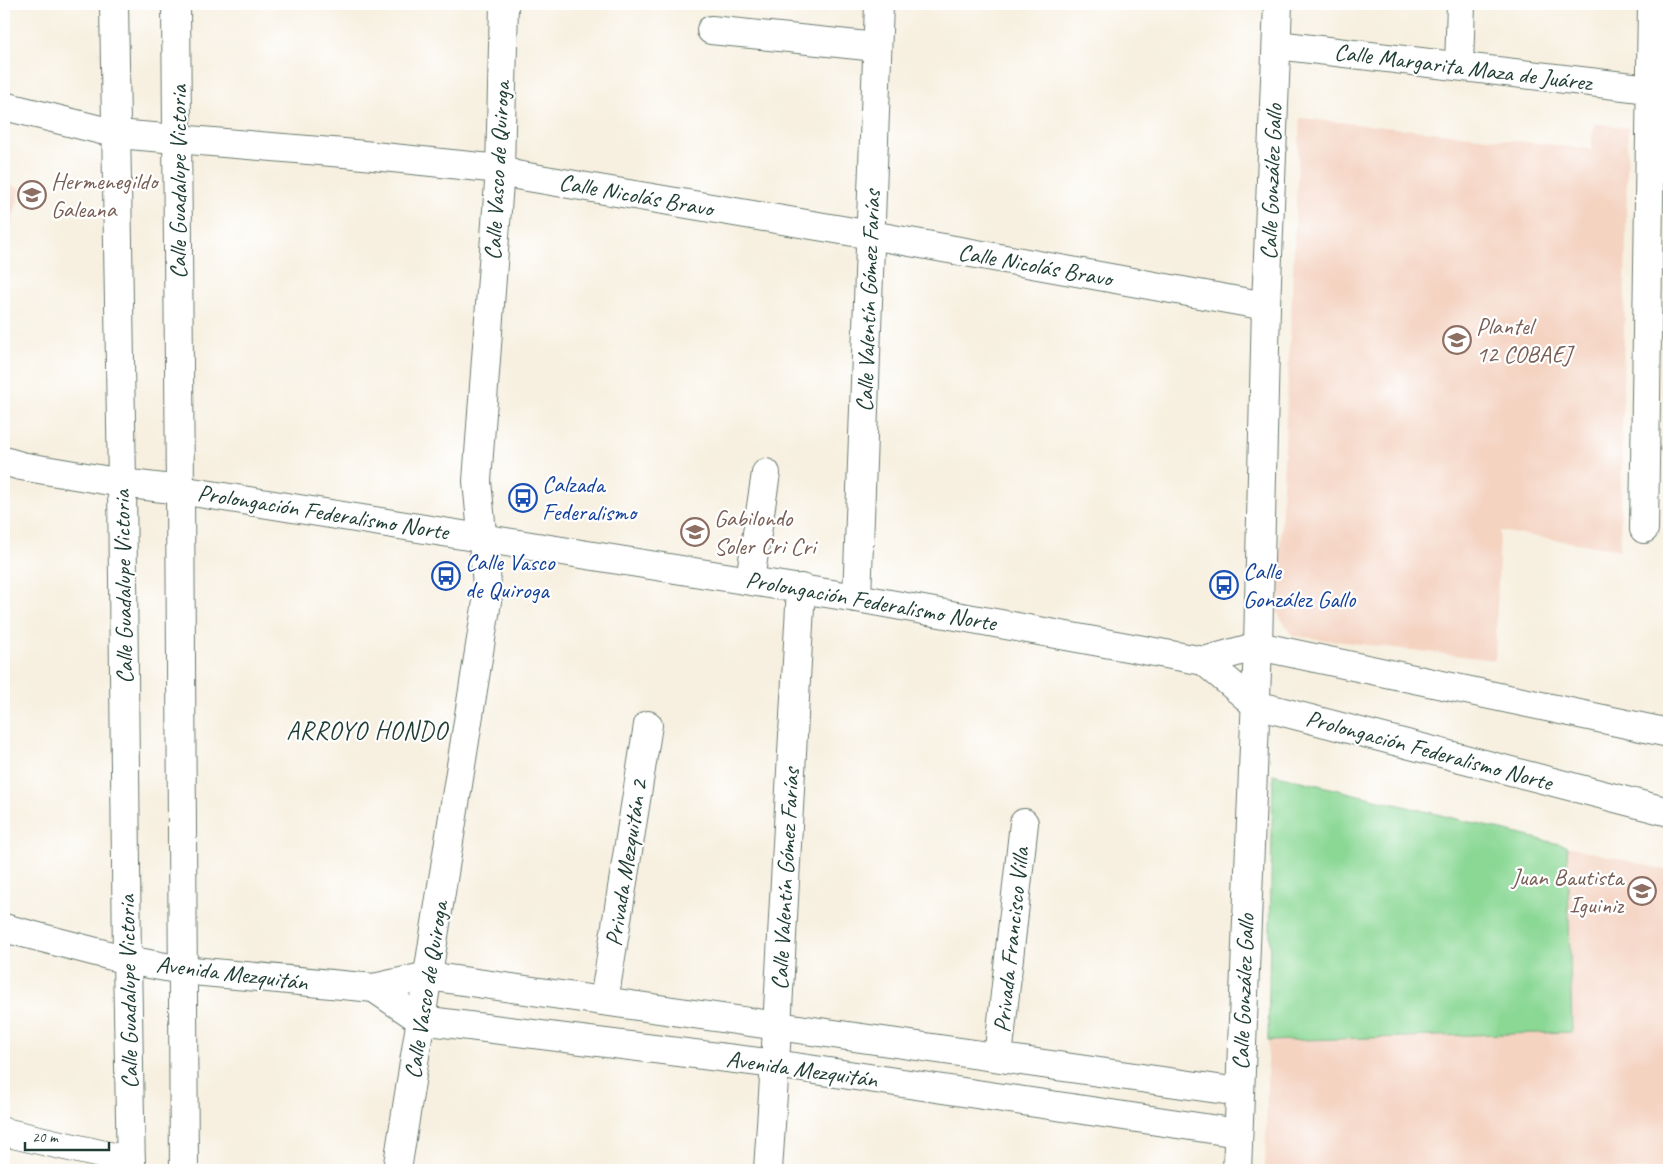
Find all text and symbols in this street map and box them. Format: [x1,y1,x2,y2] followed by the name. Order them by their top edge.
[1333,36,1596,98] street label: Calle Margarita Maza de Juárez
[477,79,517,261] street label: Calle Vasco de Quiroga
[163,84,193,279] street label: Calle Guadalupe Victoria
[1253,102,1289,260] street label: Calle González Gallo
[51,166,160,224] place label: Hermenegildo Galeana
[557,167,718,224] street label: Calle Nicolás Bravo
[17,180,47,210] school or university icon: Hermenegildo Galeana
[849,187,887,413] street label: Calle Valentín Gómez Farías
[956,237,1117,294] street label: Calle Nicolás Bravo
[1476,311,1576,369] place label: Plantel 12 COBAEJ
[1442,325,1472,355] school or university icon: Plantel 12 COBAEJ
[542,469,638,527] place label: Calzada Federalismo
[195,477,453,547] street label: Prolongación Federalismo Norte
[508,483,538,513] bus stop icon: Calzada Federalismo
[106,488,140,684] street label: Calle Guadalupe Victoria
[714,503,818,561] place label: Gabilondo Soler Cri Cri
[680,517,710,547] school or university icon: Gabilondo Soler Cri Cri
[465,547,556,605] place label: Calle Vasco de Quiroga
[1243,556,1357,614] place label: Calle González Gallo
[431,561,461,591] bus stop icon: Calle Vasco de Quiroga
[743,564,1001,638] street label: Prolongación Federalismo Norte
[1209,570,1239,600] bus stop icon: Calle González Gallo
[1303,703,1558,798] street label: Prolongación Federalismo Norte
[286,715,449,747] district label: ARROYO HONDO
[764,764,806,991] street label: Calle Valentín Gómez Farías
[598,776,654,948] street label: Privada Mezquitán 2
[986,845,1036,1034] street label: Privada Francisco Villa
[1511,862,1625,920] place label: Juan Bautista Iguiniz
[1627,876,1657,906] school or university icon: Juan Bautista Iguiniz
[111,893,145,1089] street label: Calle Guadalupe Victoria
[397,897,455,1081] street label: Calle Vasco de Quiroga
[1225,912,1261,1070] street label: Calle González Gallo
[155,949,311,997] street label: Avenida Mezquitán
[724,1044,881,1095] street label: Avenida Mezquitán
[25,1119,109,1151] scale bar
[32,1128,59,1147] text: 20 m

